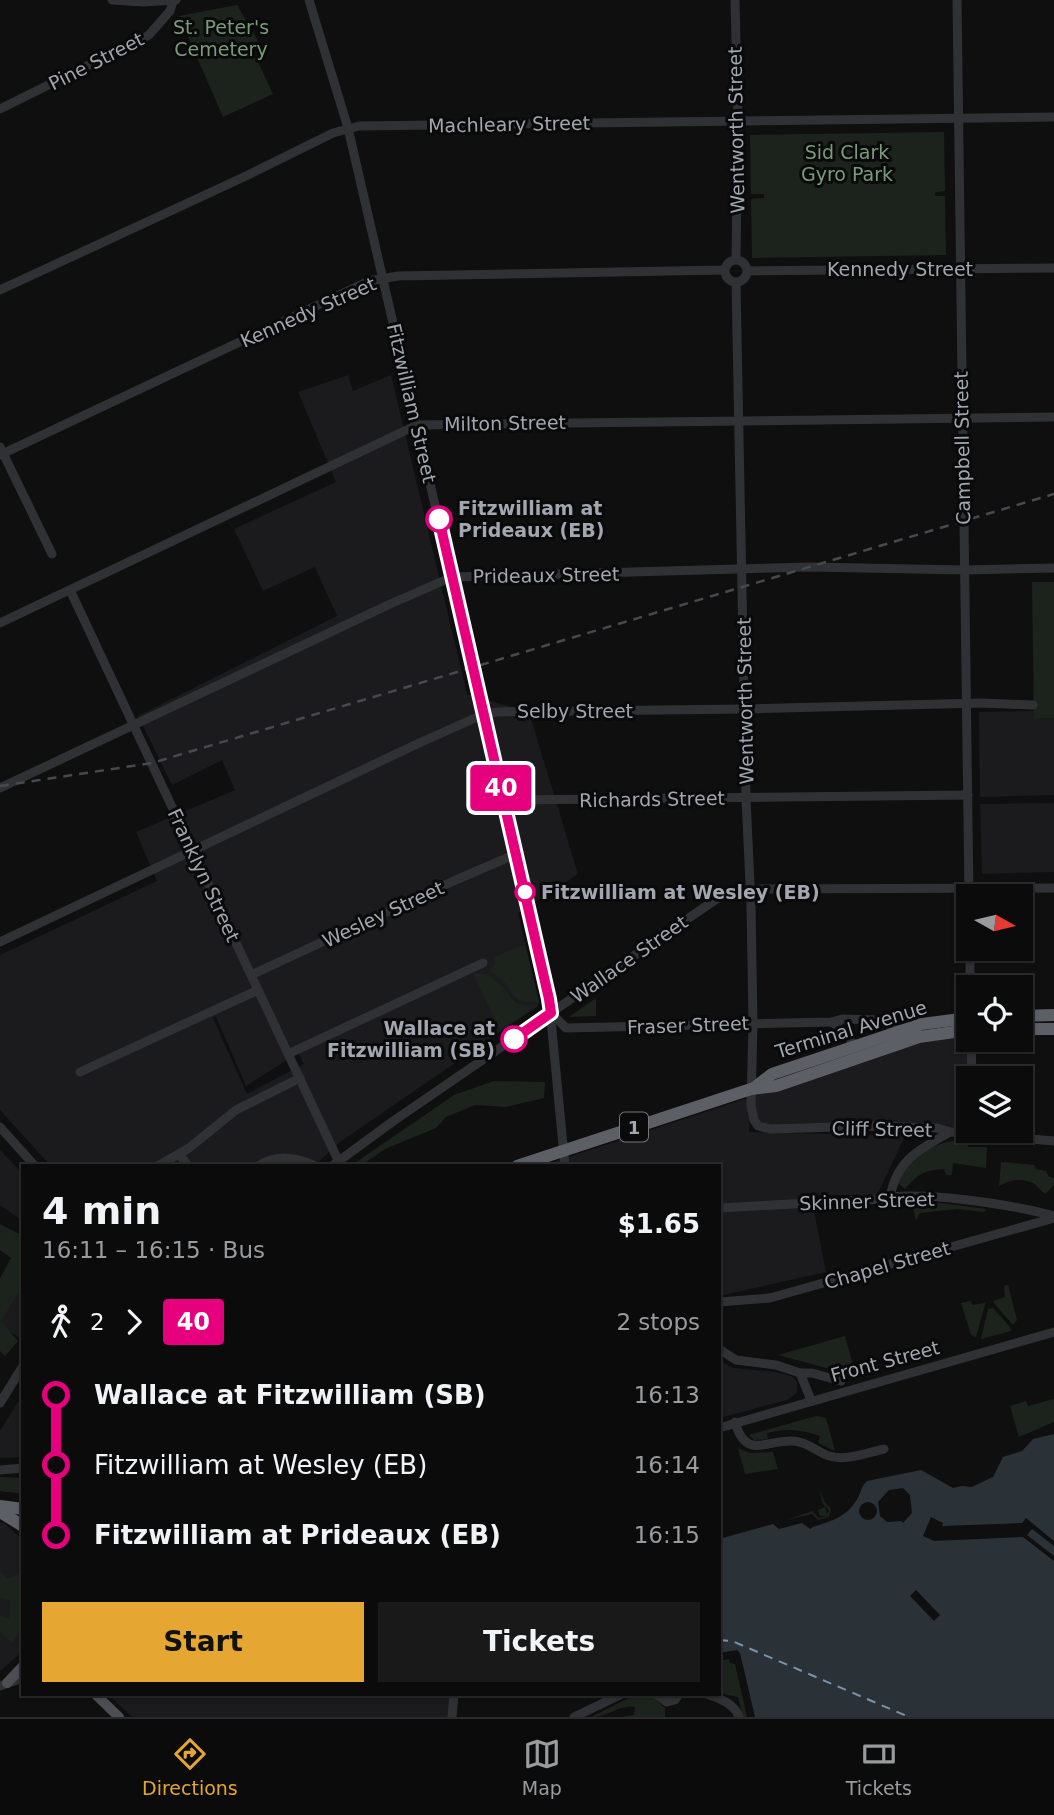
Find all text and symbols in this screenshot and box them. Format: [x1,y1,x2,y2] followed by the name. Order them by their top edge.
[173,16,269,60] park label: St. Peter's Cemetery
[45,28,147,94] street label: Pine Street
[724,46,748,214] street label: Wentworth Street
[428,112,590,136] street label: Machleary Street
[801,141,893,185] park label: Sid Clark Gyro Park
[827,258,973,280] street label: Kennedy Street
[237,272,379,352] street label: Kennedy Street
[383,321,441,485] street label: Fitzwilliam Street
[950,371,974,525] street label: Campbell Street
[444,411,566,435] street label: Milton Street
[458,497,604,541] place label: Fitzwilliam at Prideaux (EB)
[426,506,452,532] marker: Fitzwilliam at Prideaux (EB)
[472,563,620,587] street label: Prideaux Street
[733,617,757,785] street label: Wentworth Street
[517,700,633,722] street label: Selby Street
[470,765,532,811] line badge: 40
[484,774,518,802] text: 40
[579,787,725,811] street label: Richards Street
[164,805,244,945] street label: Franklyn Street
[319,876,447,952] street label: Wesley Street
[541,881,820,903] place label: Fitzwilliam at Wesley (EB)
[515,882,535,902] marker: Fitzwilliam at Wesley (EB)
[956,884,1032,961] north arrow
[956,884,1033,1143] map controls
[566,911,692,1007] street label: Wallace Street
[956,975,1033,1052] button: locate
[772,996,929,1063] street label: Terminal Avenue
[627,1012,749,1038] street label: Fraser Street
[327,1017,495,1061] place label: Wallace at Fitzwilliam (SB)
[501,1026,527,1052] marker: Wallace at Fitzwilliam (SB)
[956,1066,1033,1143] button: layers
[620,1112,648,1142] road number: 1
[831,1117,933,1141] street label: Cliff Street
[799,1188,935,1214] street label: Skinner Street
[42,1189,161,1233] text: 4 min
[618,1209,700,1239] text: $1.65
[42,1237,265,1263] text: 16:11 – 16:15 · Bus
[822,1237,952,1293] street label: Chapel Street
[42,1303,80,1341] icon: walk
[115,1303,153,1341] icon: forward
[177,1308,210,1336] text: 40
[90,1309,105,1335] text: 2
[616,1309,700,1335] text: 2 stops
[828,1336,942,1386] street label: Front Street
[94,1380,486,1410] text: Wallace at Fitzwilliam (SB)
[634,1382,700,1408] text: 16:13
[94,1450,427,1480] text: Fitzwilliam at Wesley (EB)
[634,1452,700,1478] text: 16:14
[94,1520,501,1550] text: Fitzwilliam at Prideaux (EB)
[634,1522,700,1548] text: 16:15
[42,1602,364,1682] button: Start
[378,1602,700,1682] button: Tickets
[142,1735,238,1799] tab: Directions
[522,1735,562,1799] tab: Map
[846,1735,912,1799] tab: Tickets

